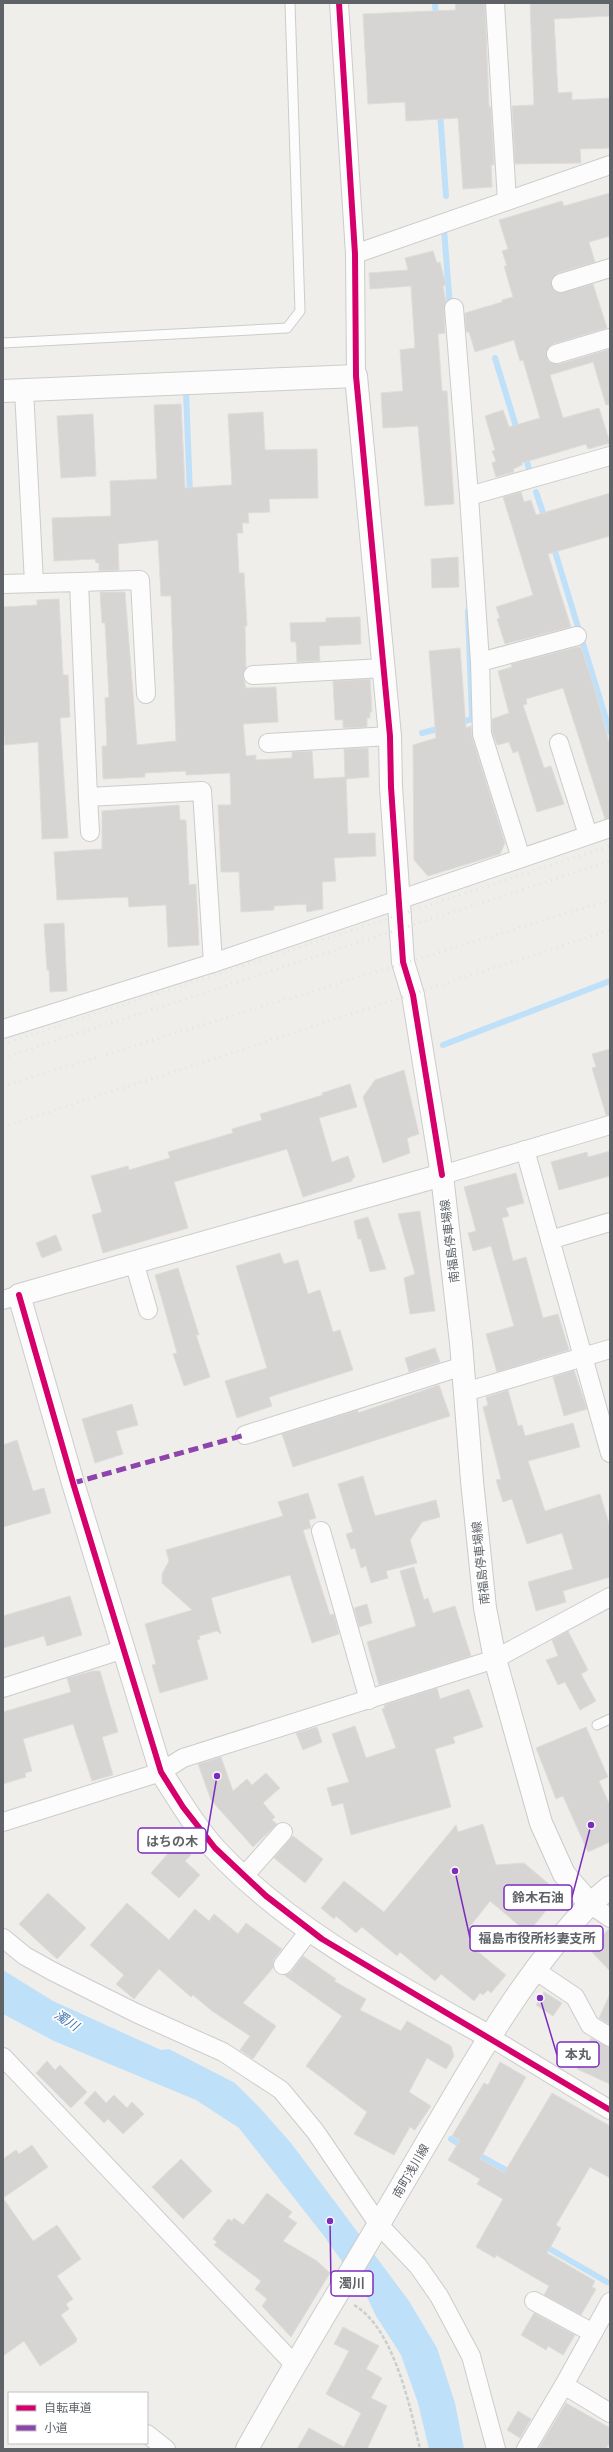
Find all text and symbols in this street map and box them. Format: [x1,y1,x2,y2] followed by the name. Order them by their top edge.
[438,1198,462,1284] street label: 南福島停車場線
[470,1520,492,1606] street label: 南福島停車場線
[138,1828,206,1853] callout: はちの木
[146,1834,199,1849] text: はちの木
[504,1885,572,1910] callout: 鈴木石油
[512,1890,564,1905] text: 鈴木石油
[470,1926,603,1951] callout: 福島市役所杉妻支所
[478,1931,596,1946] text: 福島市役所杉妻支所
[52,2007,83,2035] water label: 濁川
[557,2042,599,2067] callout: 本丸
[565,2047,591,2062] text: 本丸
[390,2142,432,2200] street label: 南町浅川線
[331,2271,373,2296] callout: 濁川
[339,2276,365,2291] text: 濁川
[8,2392,148,2444] legend
[44,2401,92,2415] text: 自転車道
[44,2421,68,2435] text: 小道

